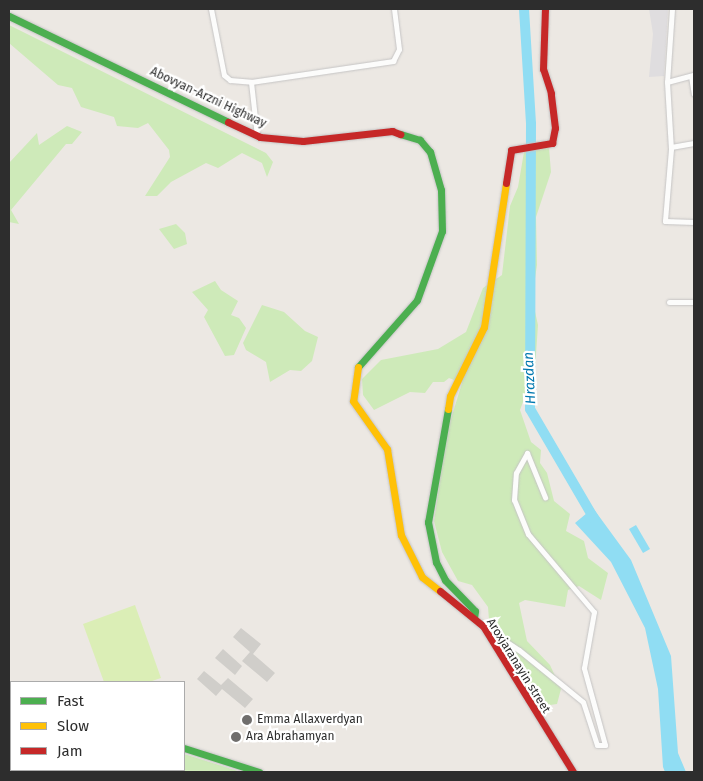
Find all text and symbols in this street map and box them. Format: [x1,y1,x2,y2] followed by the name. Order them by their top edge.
[148,65,268,131] street label: Abovyan-Arzni Highway
[520,351,540,405] water label: Hrazdan
[483,616,553,716] street label: Aroxjaranayin street
[10,681,185,771] legend
[57,692,84,710] text: Fast
[257,713,363,727] place label: Emma Allaxverdyan
[241,714,253,726] marker: Emma Allaxverdyan
[57,717,89,735] text: Slow
[246,730,335,744] place label: Ara Abrahamyan
[230,731,242,743] marker: Ara Abrahamyan
[57,742,83,760] text: Jam

